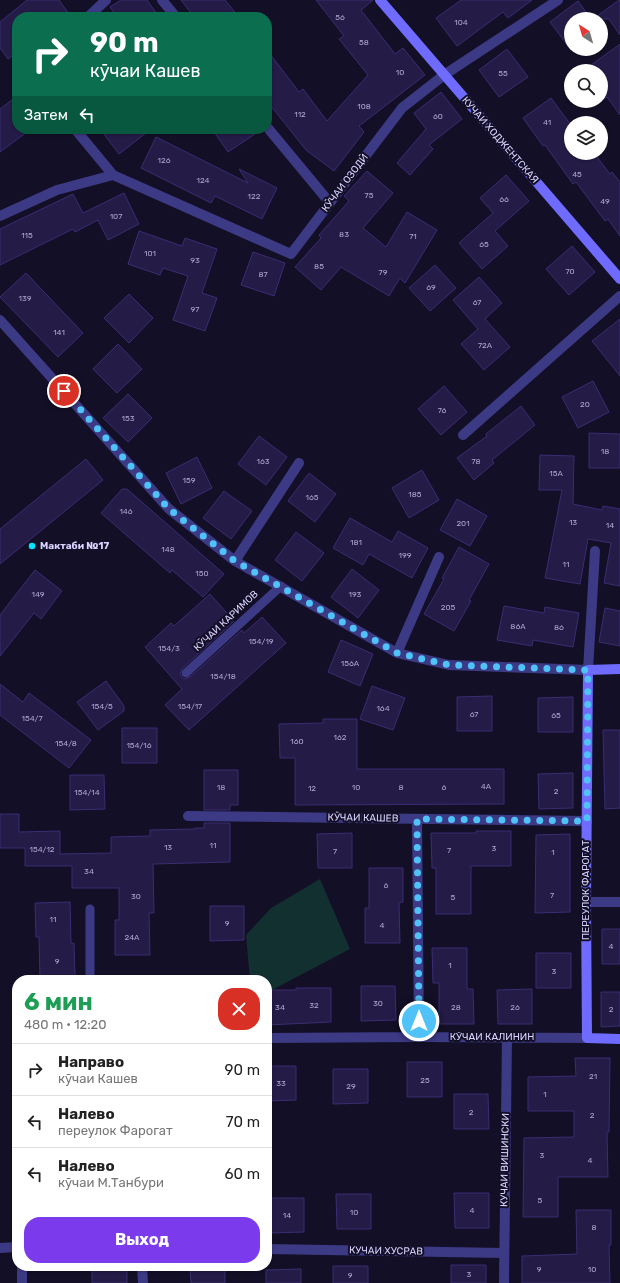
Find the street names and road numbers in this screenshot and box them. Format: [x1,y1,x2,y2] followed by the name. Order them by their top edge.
[459,94,541,186] street label: КУЧАИ ХОДЖЕНТСКАЯ
[319,152,371,214] street label: КӮЧАИ ОЗОДӢ
[191,588,261,654] street label: КӮЧАИ КАРИМОВ
[327,811,399,825] street label: КӮЧАИ КАШЕВ
[580,840,592,940] street label: ПЕРЕУЛОК ФАРОГАТ
[450,1031,534,1043] street label: КӮЧАИ КАЛИНИН
[498,1113,512,1207] street label: КУЧАИ ВИШИНСКИ
[349,1244,423,1258] street label: КУЧАИ ХУСРАВ

